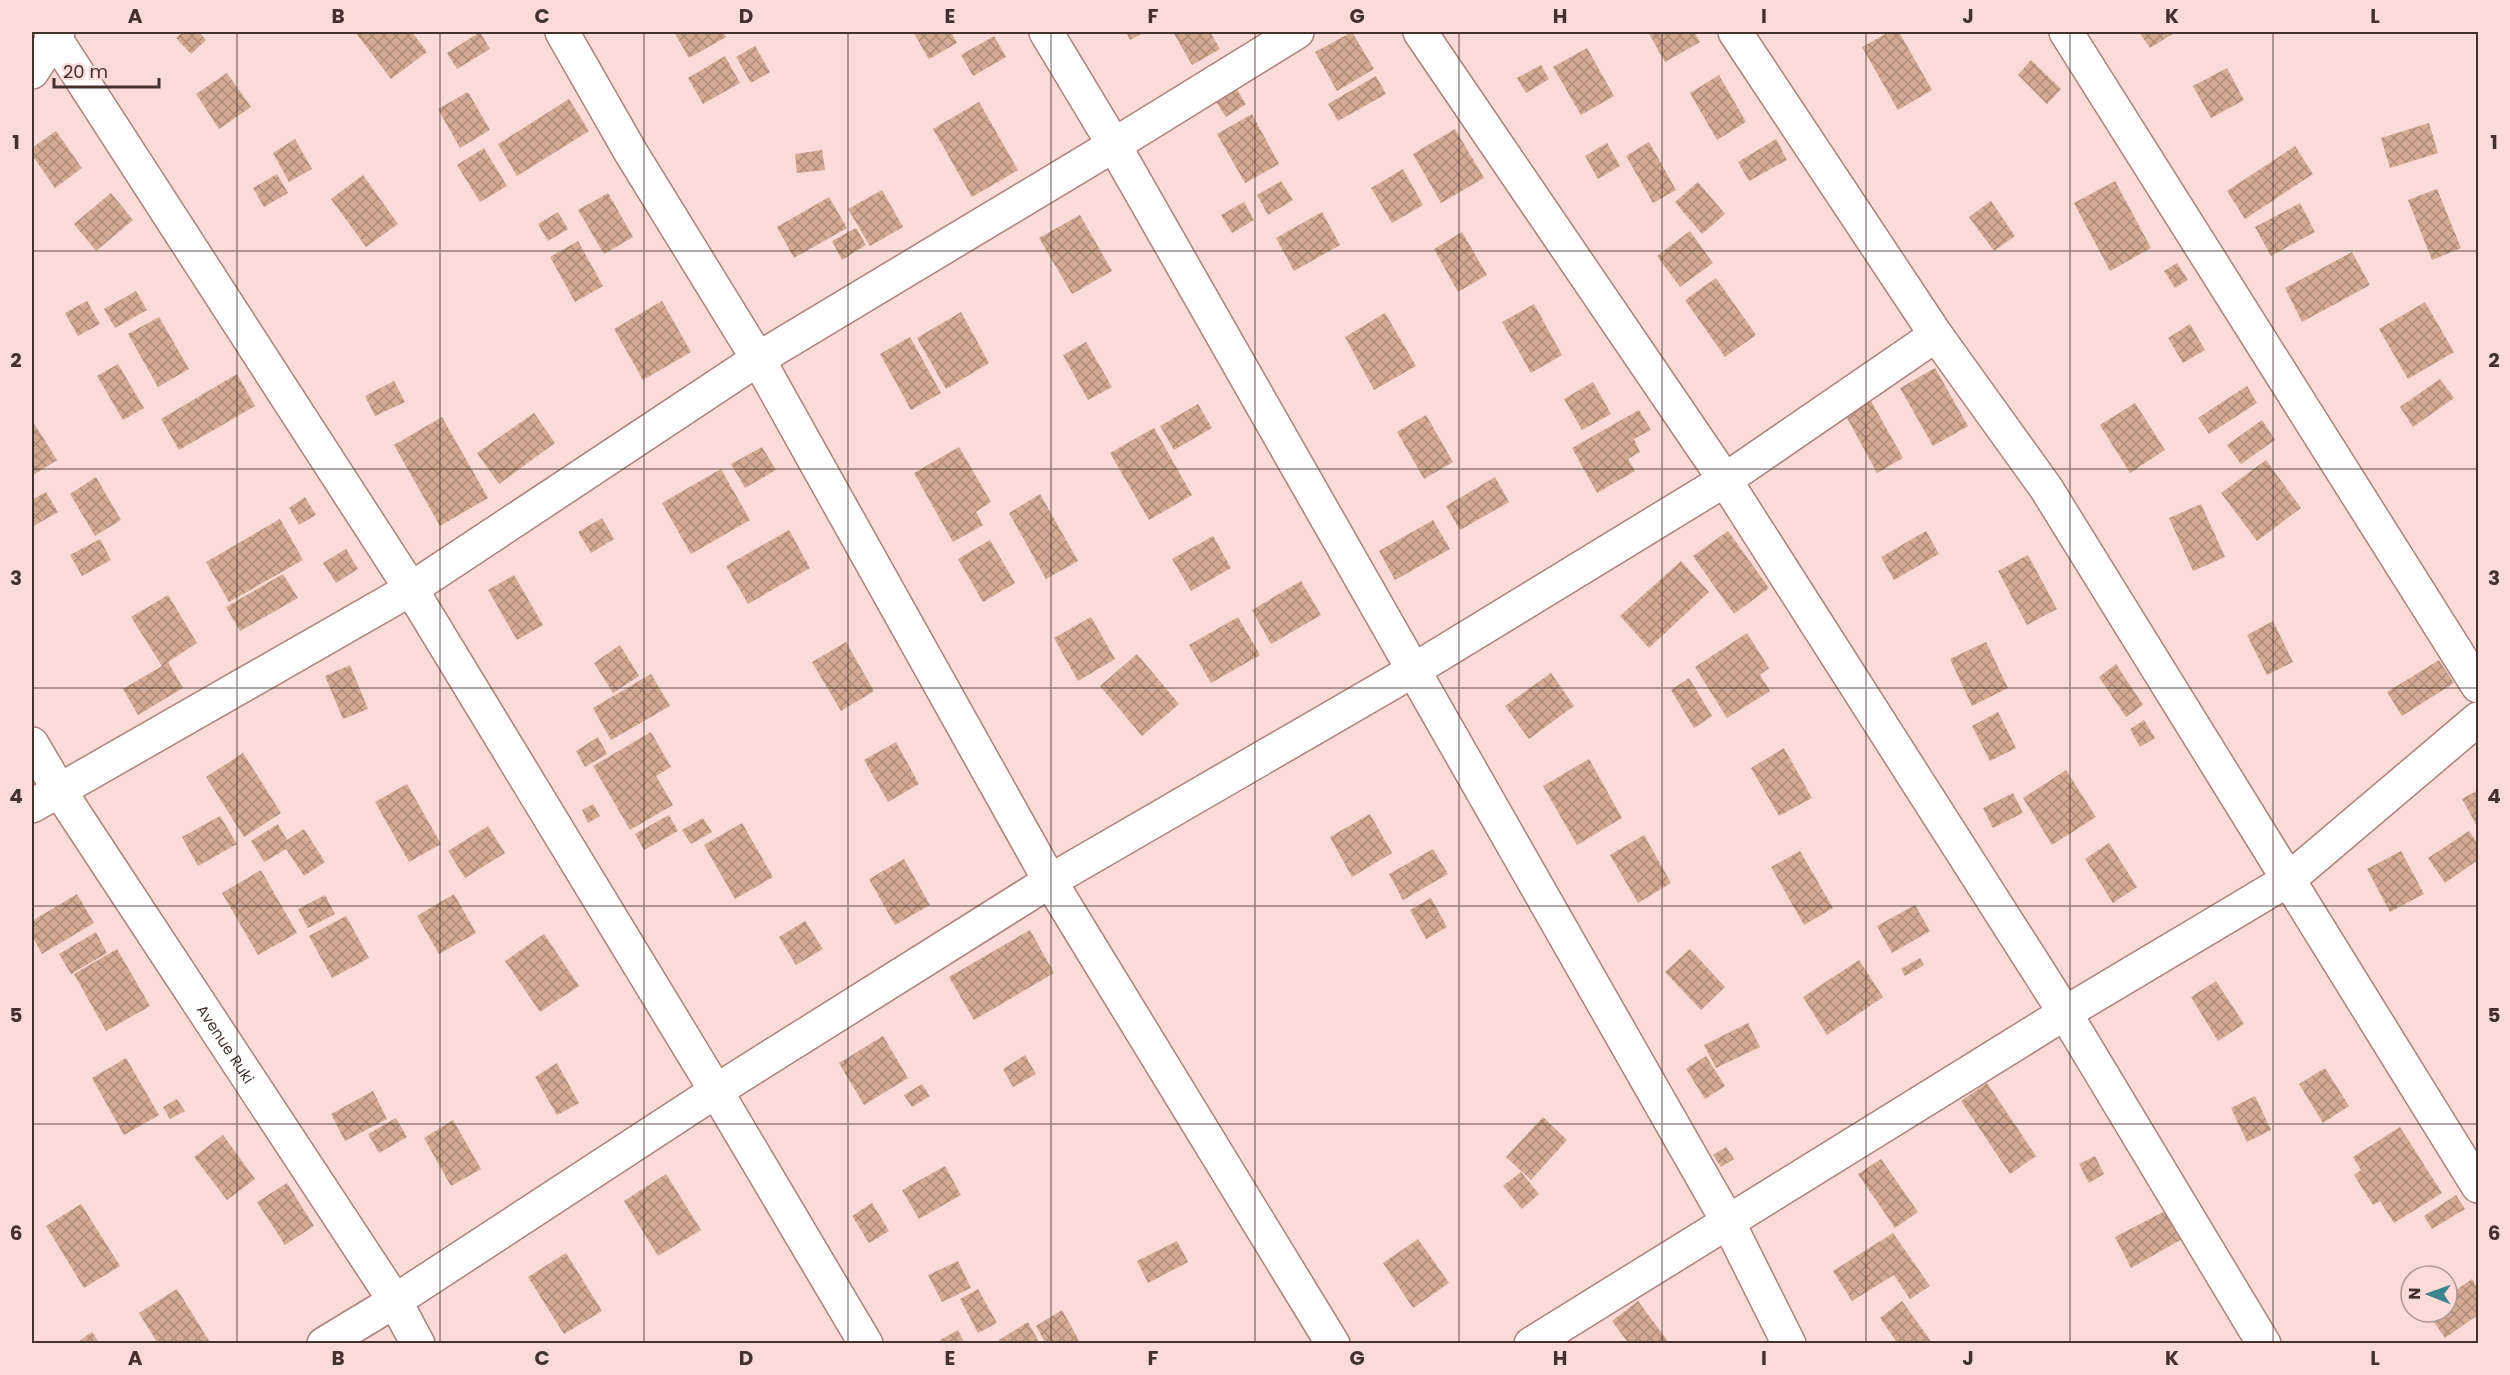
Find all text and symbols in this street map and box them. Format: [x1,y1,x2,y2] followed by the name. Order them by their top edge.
[128,2,143,30] text: A
[331,2,345,30] text: B
[534,2,550,30] text: C
[739,2,753,30] text: D
[945,2,955,30] text: E
[1148,2,1159,30] text: F
[1349,2,1365,30] text: G
[1553,2,1567,30] text: H
[1761,2,1767,30] text: I
[1962,2,1974,30] text: J
[2165,2,2179,30] text: K
[2370,2,2380,30] text: L
[54,51,159,89] scale bar
[63,59,108,84] text: 20 m
[12,128,20,156] text: 1
[2490,128,2498,156] text: 1
[10,346,22,374] text: 2
[2488,346,2500,374] text: 2
[10,564,22,592] text: 3
[2488,564,2500,592] text: 3
[9,782,23,810] text: 4
[2487,782,2501,810] text: 4
[192,1000,259,1087] street label: Avenue Ruki
[10,1001,23,1029] text: 5
[2488,1001,2501,1029] text: 5
[10,1219,22,1247] text: 6
[2488,1219,2500,1247] text: 6
[2399,1264,2459,1324] north arrow
[2403,1288,2426,1300] text: N
[128,1344,143,1372] text: A
[331,1344,345,1372] text: B
[534,1344,550,1372] text: C
[739,1344,753,1372] text: D
[945,1344,955,1372] text: E
[1148,1344,1159,1372] text: F
[1349,1344,1365,1372] text: G
[1553,1344,1567,1372] text: H
[1761,1344,1767,1372] text: I
[1962,1344,1974,1372] text: J
[2165,1344,2179,1372] text: K
[2370,1344,2380,1372] text: L

